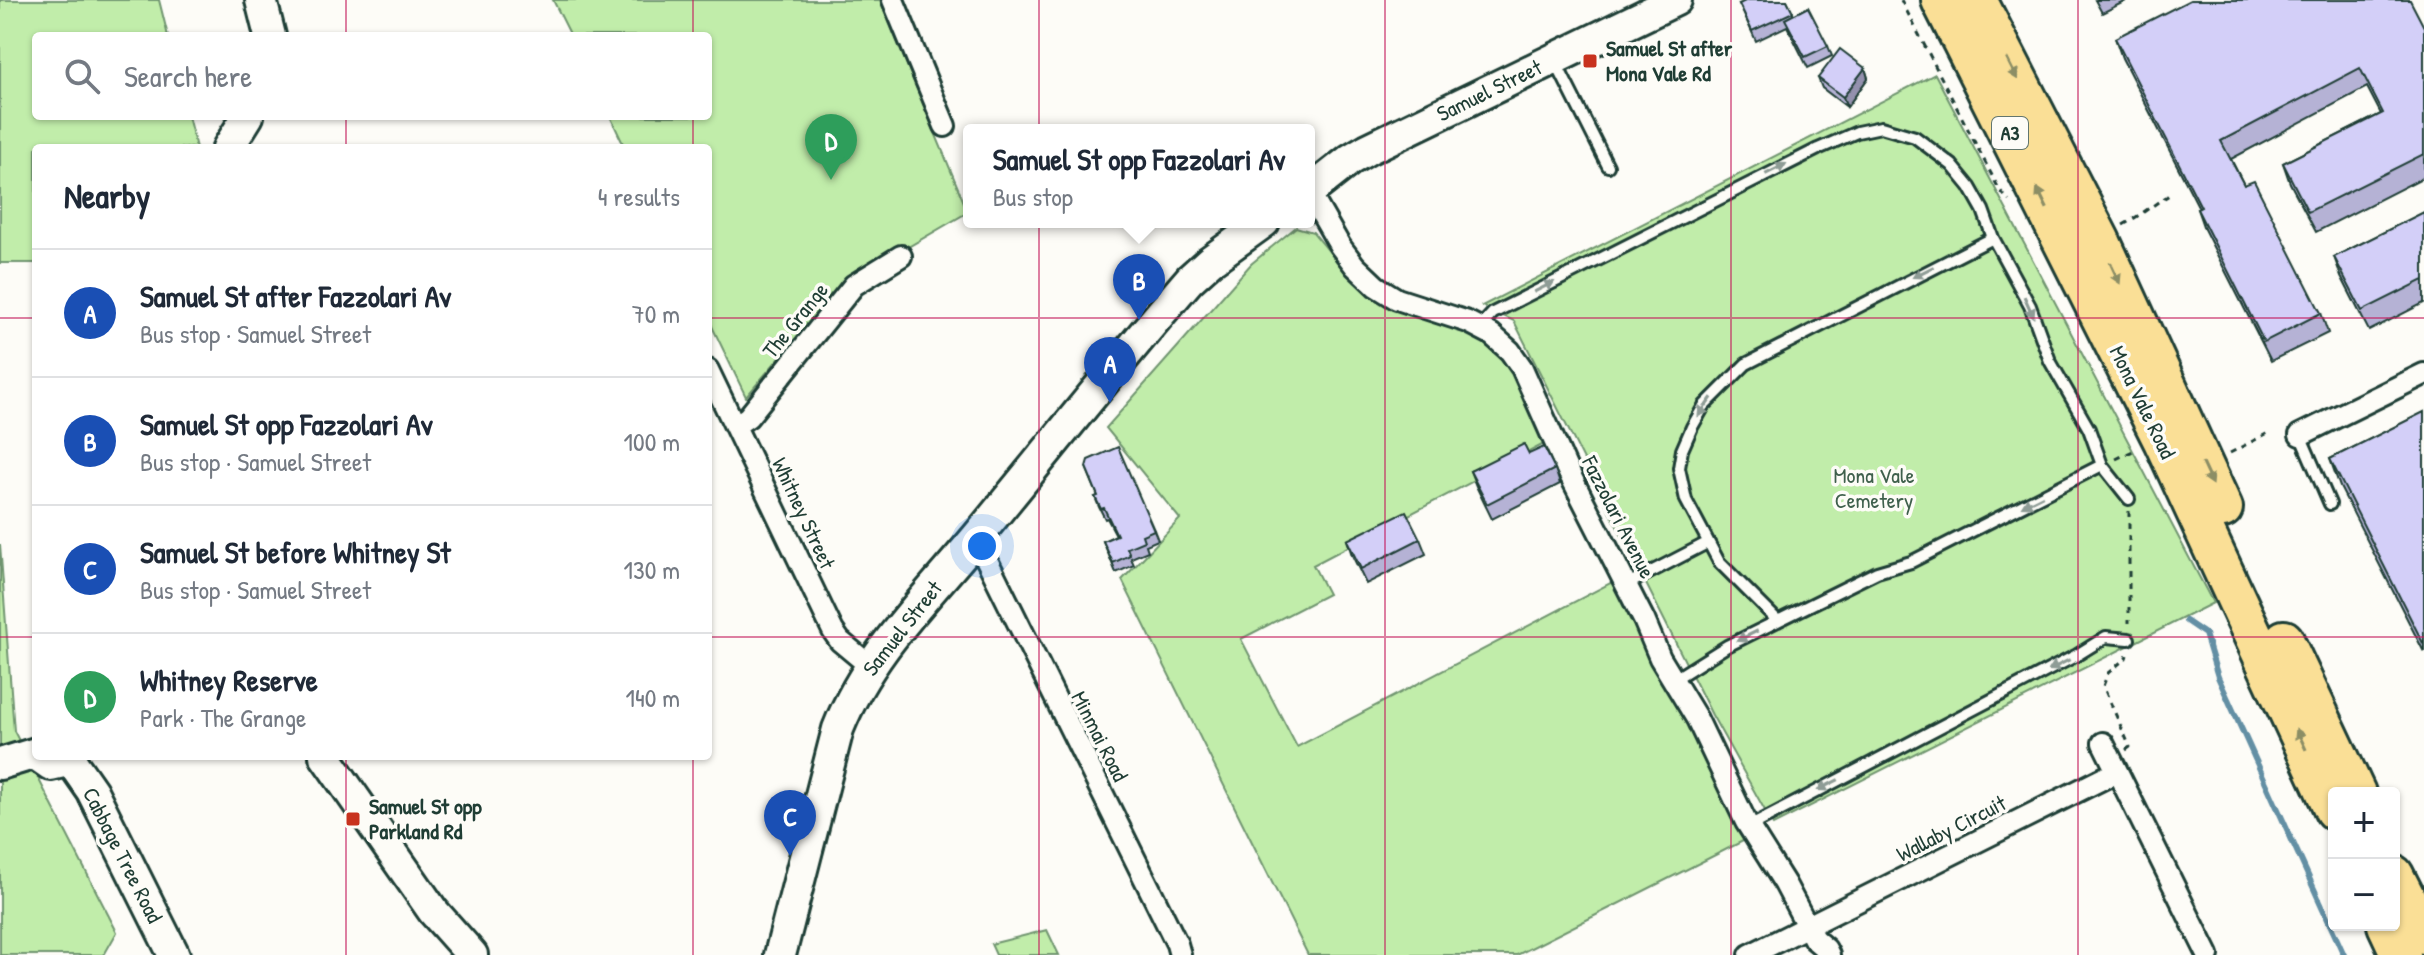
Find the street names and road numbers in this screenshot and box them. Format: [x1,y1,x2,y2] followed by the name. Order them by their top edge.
[1431,51,1547,128] street label: Samuel Street
[1992,117,2028,149] road number: A3
[755,276,835,364] street label: The Grange
[2103,340,2183,464] street label: Mona Vale Road
[1575,450,1663,583] street label: Fazzolari Avenue
[765,452,843,574] street label: Whitney Street
[855,574,949,682] street label: Samuel Street
[1064,686,1136,787] street label: Minmai Road
[76,782,170,928] street label: Cabbage Tree Road
[1891,787,2011,868] street label: Wallaby Circuit

